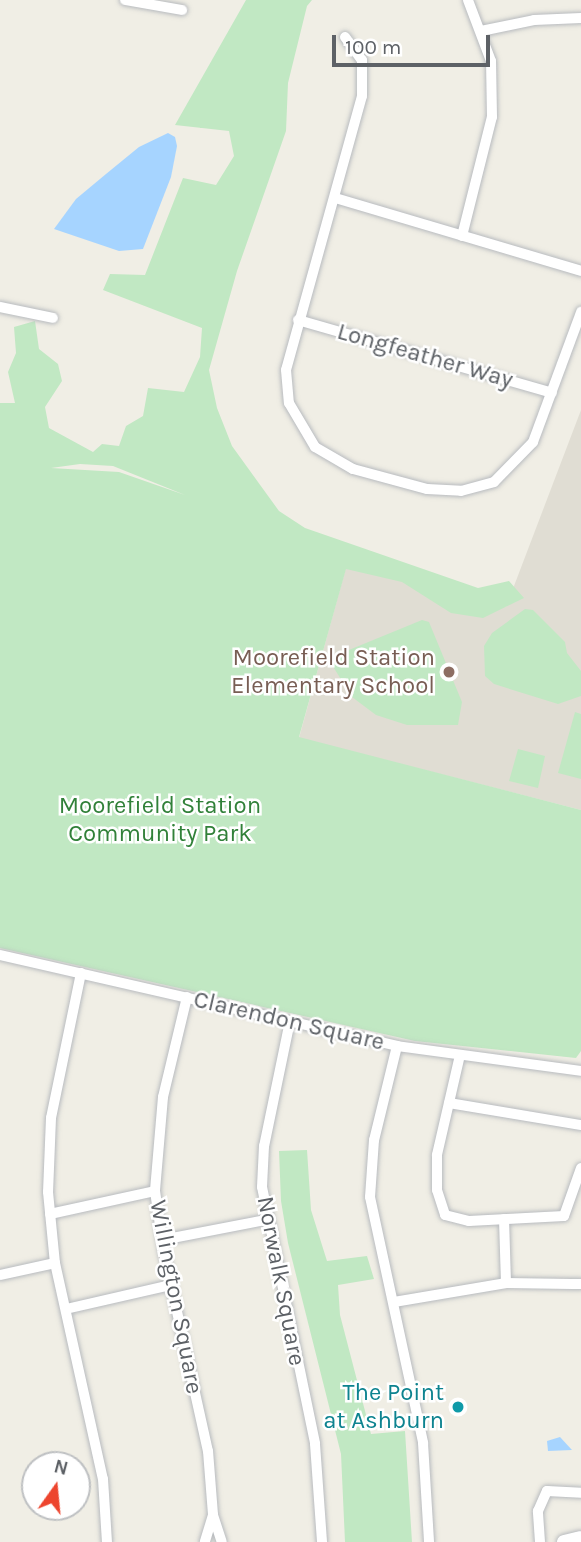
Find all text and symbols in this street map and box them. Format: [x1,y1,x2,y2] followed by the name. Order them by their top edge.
[336,21,494,65] scale bar
[345,35,402,59] text: 100 m
[334,317,516,395] street label: Longfeather Way
[231,644,435,700] place label: Moorefield Station Elementary School
[441,664,457,680] marker: Moorefield Station Elementary School
[59,792,261,848] park label: Moorefield Station Community Park
[191,985,387,1057] street label: Clarendon Square
[250,1194,312,1368] street label: Norwalk Square
[143,1198,209,1396] street label: Willington Square
[323,1379,444,1435] place label: The Point at Ashburn
[450,1399,466,1415] marker: The Point at Ashburn
[21,1451,91,1521] north arrow
[51,1455,70,1480] text: N

